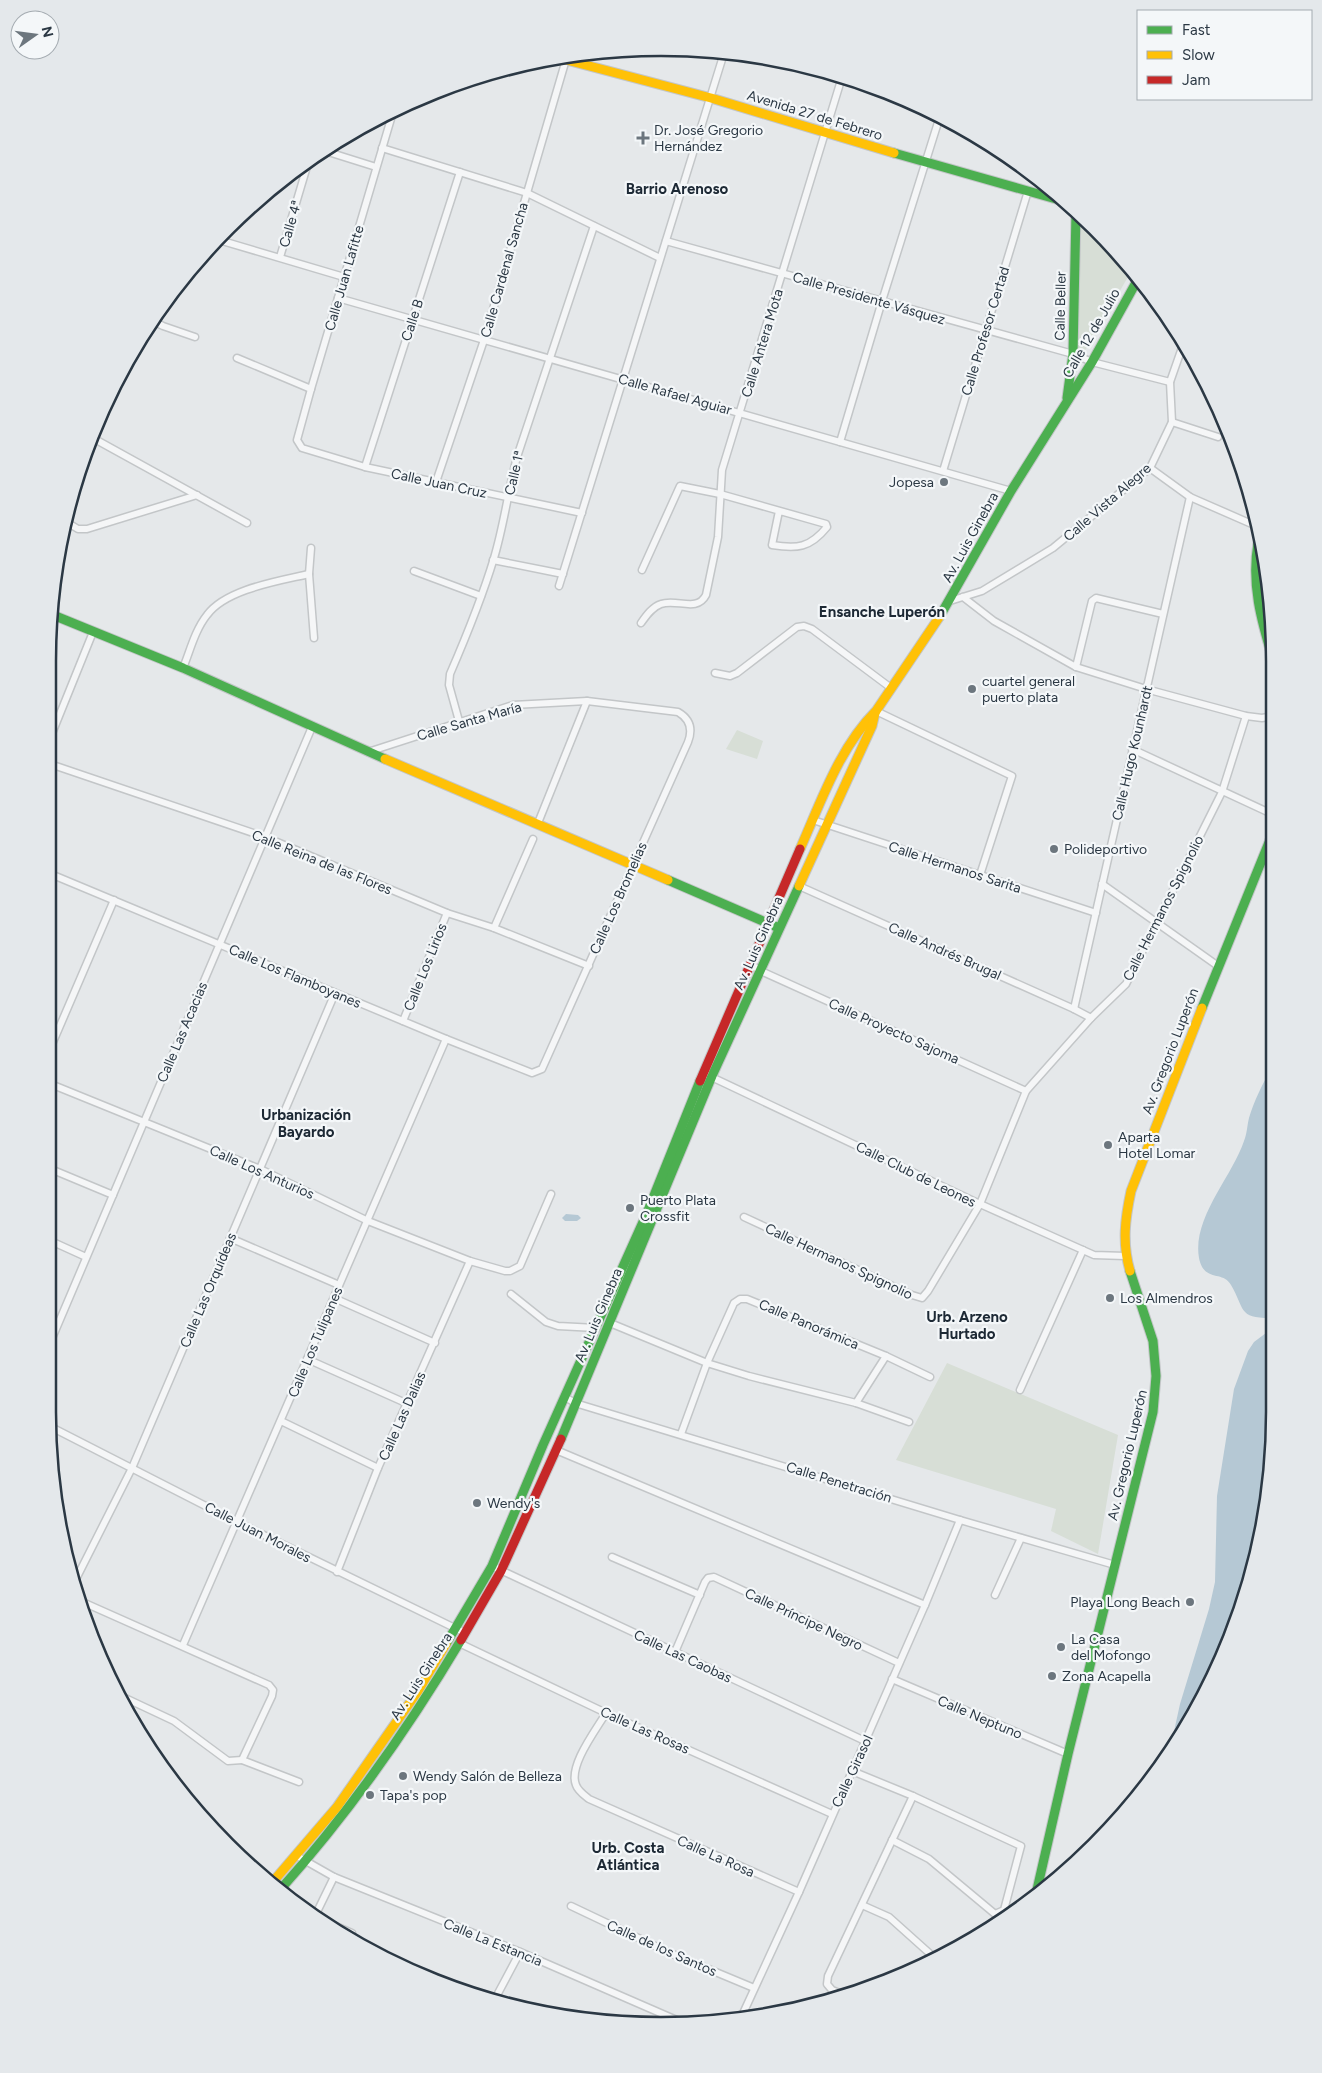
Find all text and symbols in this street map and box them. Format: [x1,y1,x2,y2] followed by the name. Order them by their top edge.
[10,10,60,60] north arrow
[1137,10,1312,100] legend
[1182,21,1211,39] text: Fast
[38,25,57,39] text: N
[1182,46,1215,64] text: Slow
[1182,71,1210,89] text: Jam
[745,87,885,144] street label: Avenida 27 de Febrero
[654,122,763,155] place label: Dr. José Gregorio Hernández
[636,131,650,145] marker: Dr. José Gregorio Hernández
[626,180,728,198] district label: Barrio Arenoso
[276,198,305,249] street label: Calle 4ª
[477,201,532,340] street label: Calle Cardenal Sancha
[321,223,368,333] street label: Calle Juan Lafitte
[958,265,1013,398] street label: Calle Profesor Certad
[791,269,947,328] street label: Calle Presidente Vásquez
[1051,271,1070,341] street label: Calle Beller
[1059,286,1124,381] street label: Calle 12 de Julio
[738,287,787,399] street label: Calle Antera Mota
[398,297,427,343] street label: Calle B
[616,370,734,419] street label: Calle Rafael Aguiar
[501,449,528,497] street label: Calle 1ª
[1060,459,1155,545] street label: Calle Vista Alegre
[389,465,488,502] street label: Calle Juan Cruz
[889,474,934,491] place label: Jopesa
[938,476,950,488] marker: Jopesa
[939,489,1002,585] street label: Av. Luis Ginebra
[819,603,945,621] district label: Ensanche Luperón
[982,673,1075,706] place label: cuartel general puerto plata
[966,683,978,695] marker: cuartel general puerto plata
[1109,684,1156,822] street label: Calle Hugo Kounhardt
[415,698,523,745] street label: Calle Santa María
[249,827,394,898] street label: Calle Reina de las Flores
[1119,833,1208,984] street label: Calle Hermanos Spignolio
[886,838,1023,897] street label: Calle Hermanos Sarita
[586,840,651,957] street label: Calle Los Bromelias
[1064,841,1147,858] place label: Polideportivo
[1048,843,1060,855] marker: Polideportivo
[730,894,787,993] street label: Av. Luis Ginebra
[886,919,1004,984] street label: Calle Andrés Brugal
[400,921,451,1013] street label: Calle Los Lirios
[226,941,364,1012] street label: Calle Los Flamboyanes
[154,979,211,1085] street label: Calle Las Acacias
[1139,986,1202,1117] street label: Av. Gregorio Luperón
[826,995,962,1068] street label: Calle Proyecto Sajoma
[261,1106,351,1141] district label: Urbanización Bayardo
[1118,1129,1196,1162] place label: Aparta Hotel Lomar
[853,1138,979,1211] street label: Calle Club de Leones
[1102,1139,1114,1151] marker: Aparta Hotel Lomar
[207,1142,317,1203] street label: Calle Los Anturios
[640,1192,716,1225] place label: Puerto Plata Crossfit
[624,1202,636,1214] marker: Puerto Plata Crossfit
[762,1220,915,1303] street label: Calle Hermanos Spignolio
[177,1230,240,1350] street label: Calle Las Orquídeas
[571,1266,626,1365] street label: Av. Luis Ginebra
[284,1284,346,1400] street label: Calle Los Tulipanes
[1120,1290,1213,1307] place label: Los Almendros
[1104,1292,1116,1304] marker: Los Almendros
[756,1296,862,1353] street label: Calle Panorámica
[926,1308,1008,1343] district label: Urb. Arzeno Hurtado
[375,1369,430,1463] street label: Calle Las Dalias
[1104,1388,1151,1522] street label: Av. Gregorio Luperón
[784,1458,894,1507] street label: Calle Penetración
[487,1495,540,1512] place label: Wendy's
[471,1497,483,1509] marker: Wendy's
[202,1498,314,1567] street label: Calle Juan Morales
[742,1585,865,1654] street label: Calle Príncipe Negro
[1070,1594,1180,1611] place label: Playa Long Beach
[1184,1596,1196,1608] marker: Playa Long Beach
[631,1626,734,1687] street label: Calle Las Caobas
[387,1629,456,1723] street label: Av. Luis Ginebra
[1071,1631,1151,1664] place label: La Casa del Mofongo
[1055,1641,1067,1653] marker: La Casa del Mofongo
[1062,1668,1151,1685] place label: Zona Acapella
[1046,1670,1058,1682] marker: Zona Acapella
[935,1692,1025,1743] street label: Calle Neptuno
[597,1703,692,1758] street label: Calle Las Rosas
[828,1732,877,1810] street label: Calle Girasol
[413,1768,562,1785] place label: Wendy Salón de Belleza
[397,1770,409,1782] marker: Wendy Salón de Belleza
[380,1787,447,1804] place label: Tapa's pop
[364,1789,376,1801] marker: Tapa's pop
[674,1832,757,1881] street label: Calle La Rosa
[592,1839,664,1874] district label: Urb. Costa Atlántica
[441,1915,545,1970] street label: Calle La Estancia
[604,1917,719,1980] street label: Calle de los Santos

